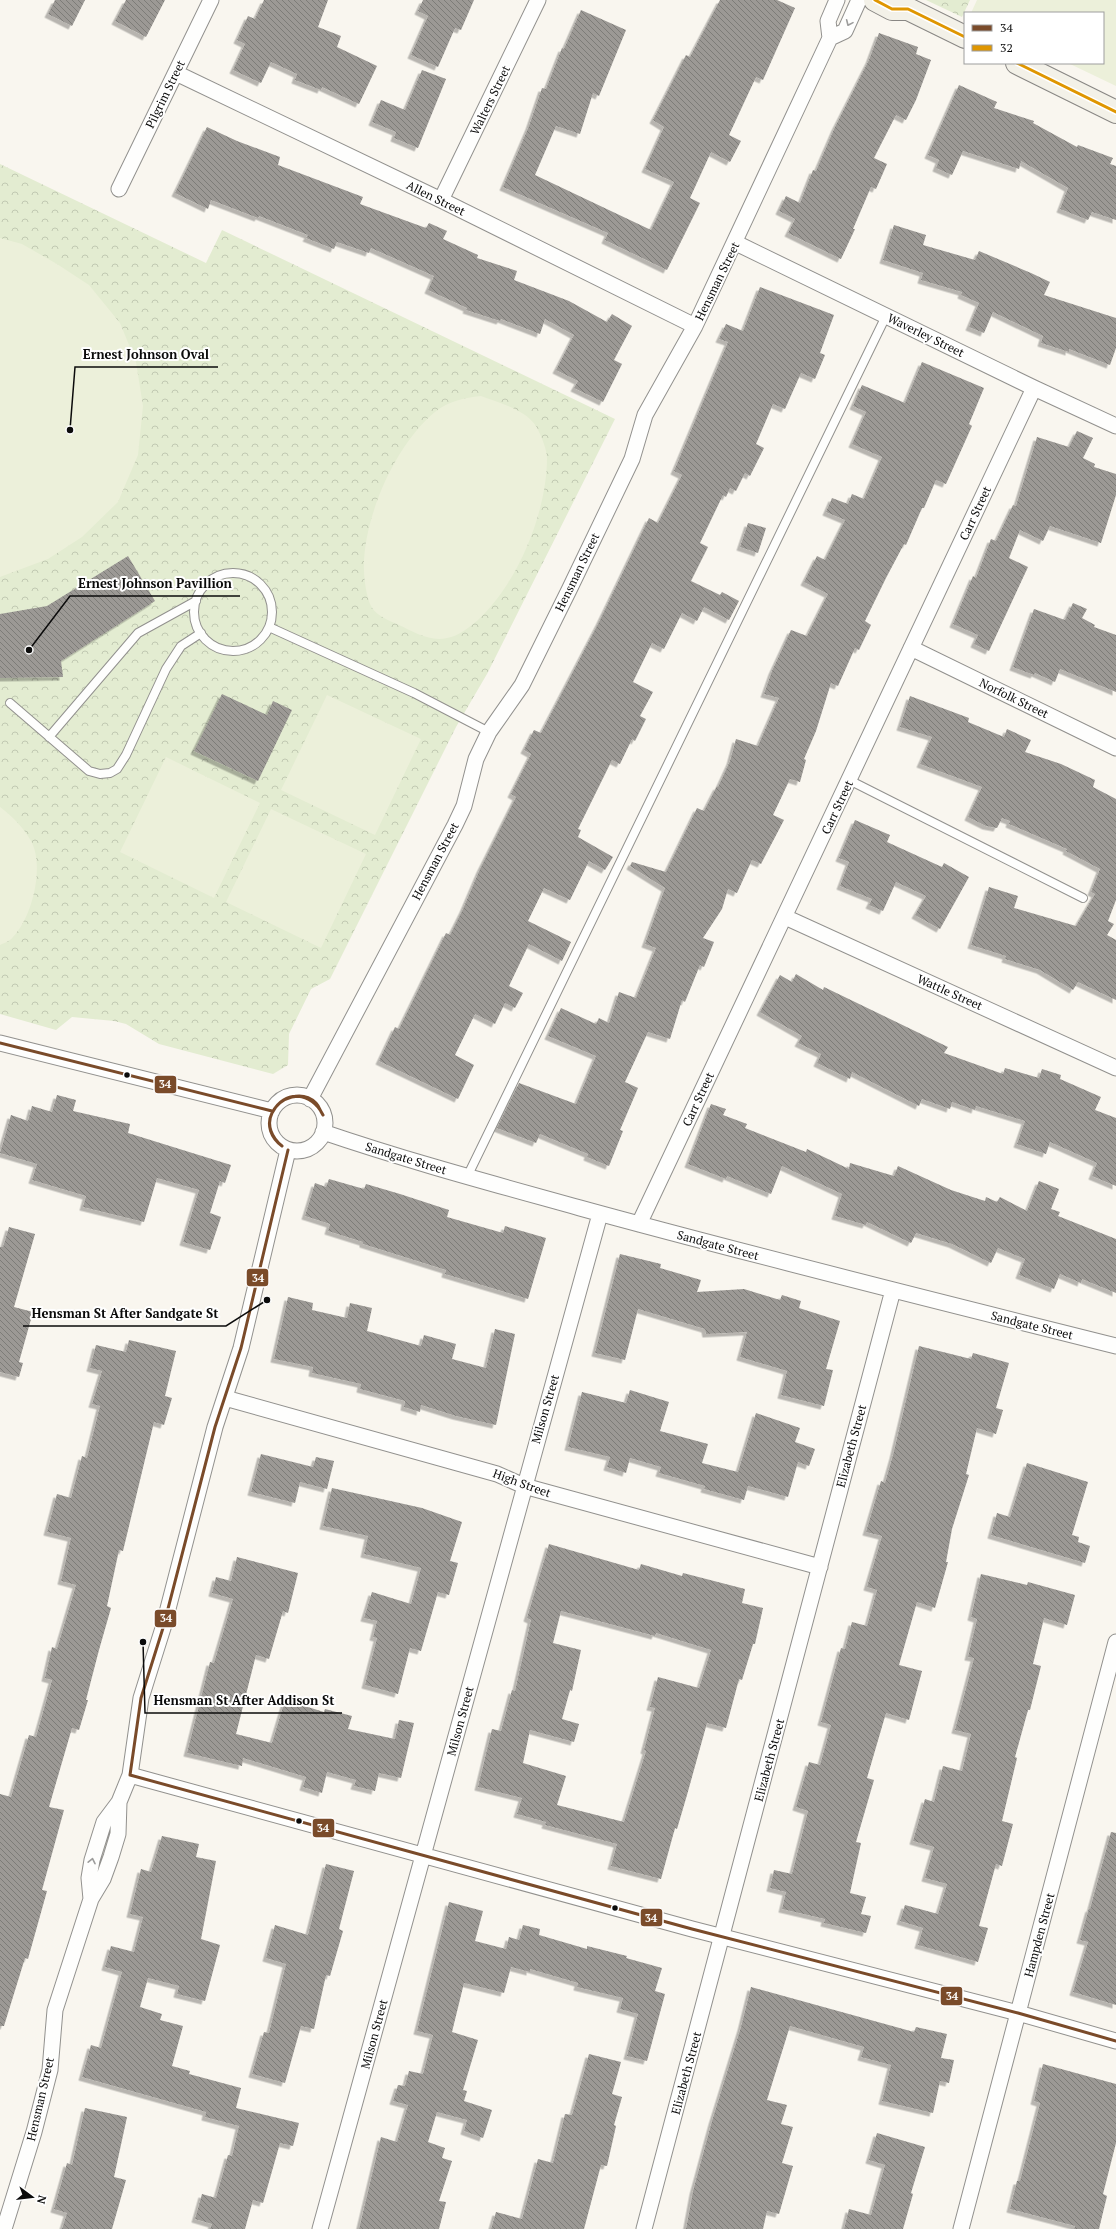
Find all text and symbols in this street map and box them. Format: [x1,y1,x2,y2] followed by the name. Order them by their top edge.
[964,12,1104,64] legend
[845,19,853,26] one-way arrow
[1000,20,1013,35] text: 34
[1000,40,1013,55] text: 32
[142,57,188,131] street label: Pilgrim Street
[467,62,513,137] street label: Walters Street
[404,177,468,219] street label: Allen Street
[692,239,743,323] street label: Hensman Street
[885,310,967,360] street label: Waverley Street
[75,342,218,367] callout: Ernest Johnson Oval
[83,345,209,363] text: Ernest Johnson Oval
[956,483,994,542] street label: Carr Street
[552,530,603,614] street label: Hensman Street
[70,571,240,596] callout: Ernest Johnson Pavillion
[78,574,233,592] text: Ernest Johnson Pavillion
[977,675,1052,721] street label: Norfolk Street
[818,777,856,836] street label: Carr Street
[408,819,462,902] street label: Hensman Street
[915,971,986,1013] street label: Wattle Street
[679,1069,717,1128] street label: Carr Street
[122,1070,132,1080] unlabelled marker
[154,1075,177,1094] line badge: 34
[159,1077,172,1091] text: 34
[364,1139,449,1178] street label: Sandgate Street
[675,1227,761,1263] street label: Sandgate Street
[246,1268,269,1287] line badge: 34
[252,1271,265,1285] text: 34
[23,1301,226,1326] callout: Hensman St After Sandgate St
[31,1304,219,1322] text: Hensman St After Sandgate St
[989,1308,1075,1343] street label: Sandgate Street
[528,1372,562,1445] street label: Milson Street
[833,1402,869,1489] street label: Elizabeth Street
[491,1466,554,1501] street label: High Street
[154,1609,177,1628] line badge: 34
[160,1611,173,1625] text: 34
[443,1684,477,1757] street label: Milson Street
[145,1688,342,1713] callout: Hensman St After Addison St
[154,1691,335,1709] text: Hensman St After Addison St
[751,1716,787,1803] street label: Elizabeth Street
[294,1816,304,1826] unlabelled marker
[312,1818,335,1838] line badge: 34
[317,1821,330,1835] text: 34
[87,1858,96,1864] one-way arrow
[1021,1891,1058,1979] street label: Hampden Street
[610,1903,620,1913] unlabelled marker
[640,1908,663,1927] line badge: 34
[645,1911,658,1925] text: 34
[940,1986,963,2006] line badge: 34
[946,1989,959,2003] text: 34
[357,1997,391,2070] street label: Milson Street
[668,2029,704,2116] street label: Elizabeth Street
[23,2055,57,2142] street label: Hensman Street
[12,2177,52,2217] north arrow
[34,2194,50,2206] text: N

